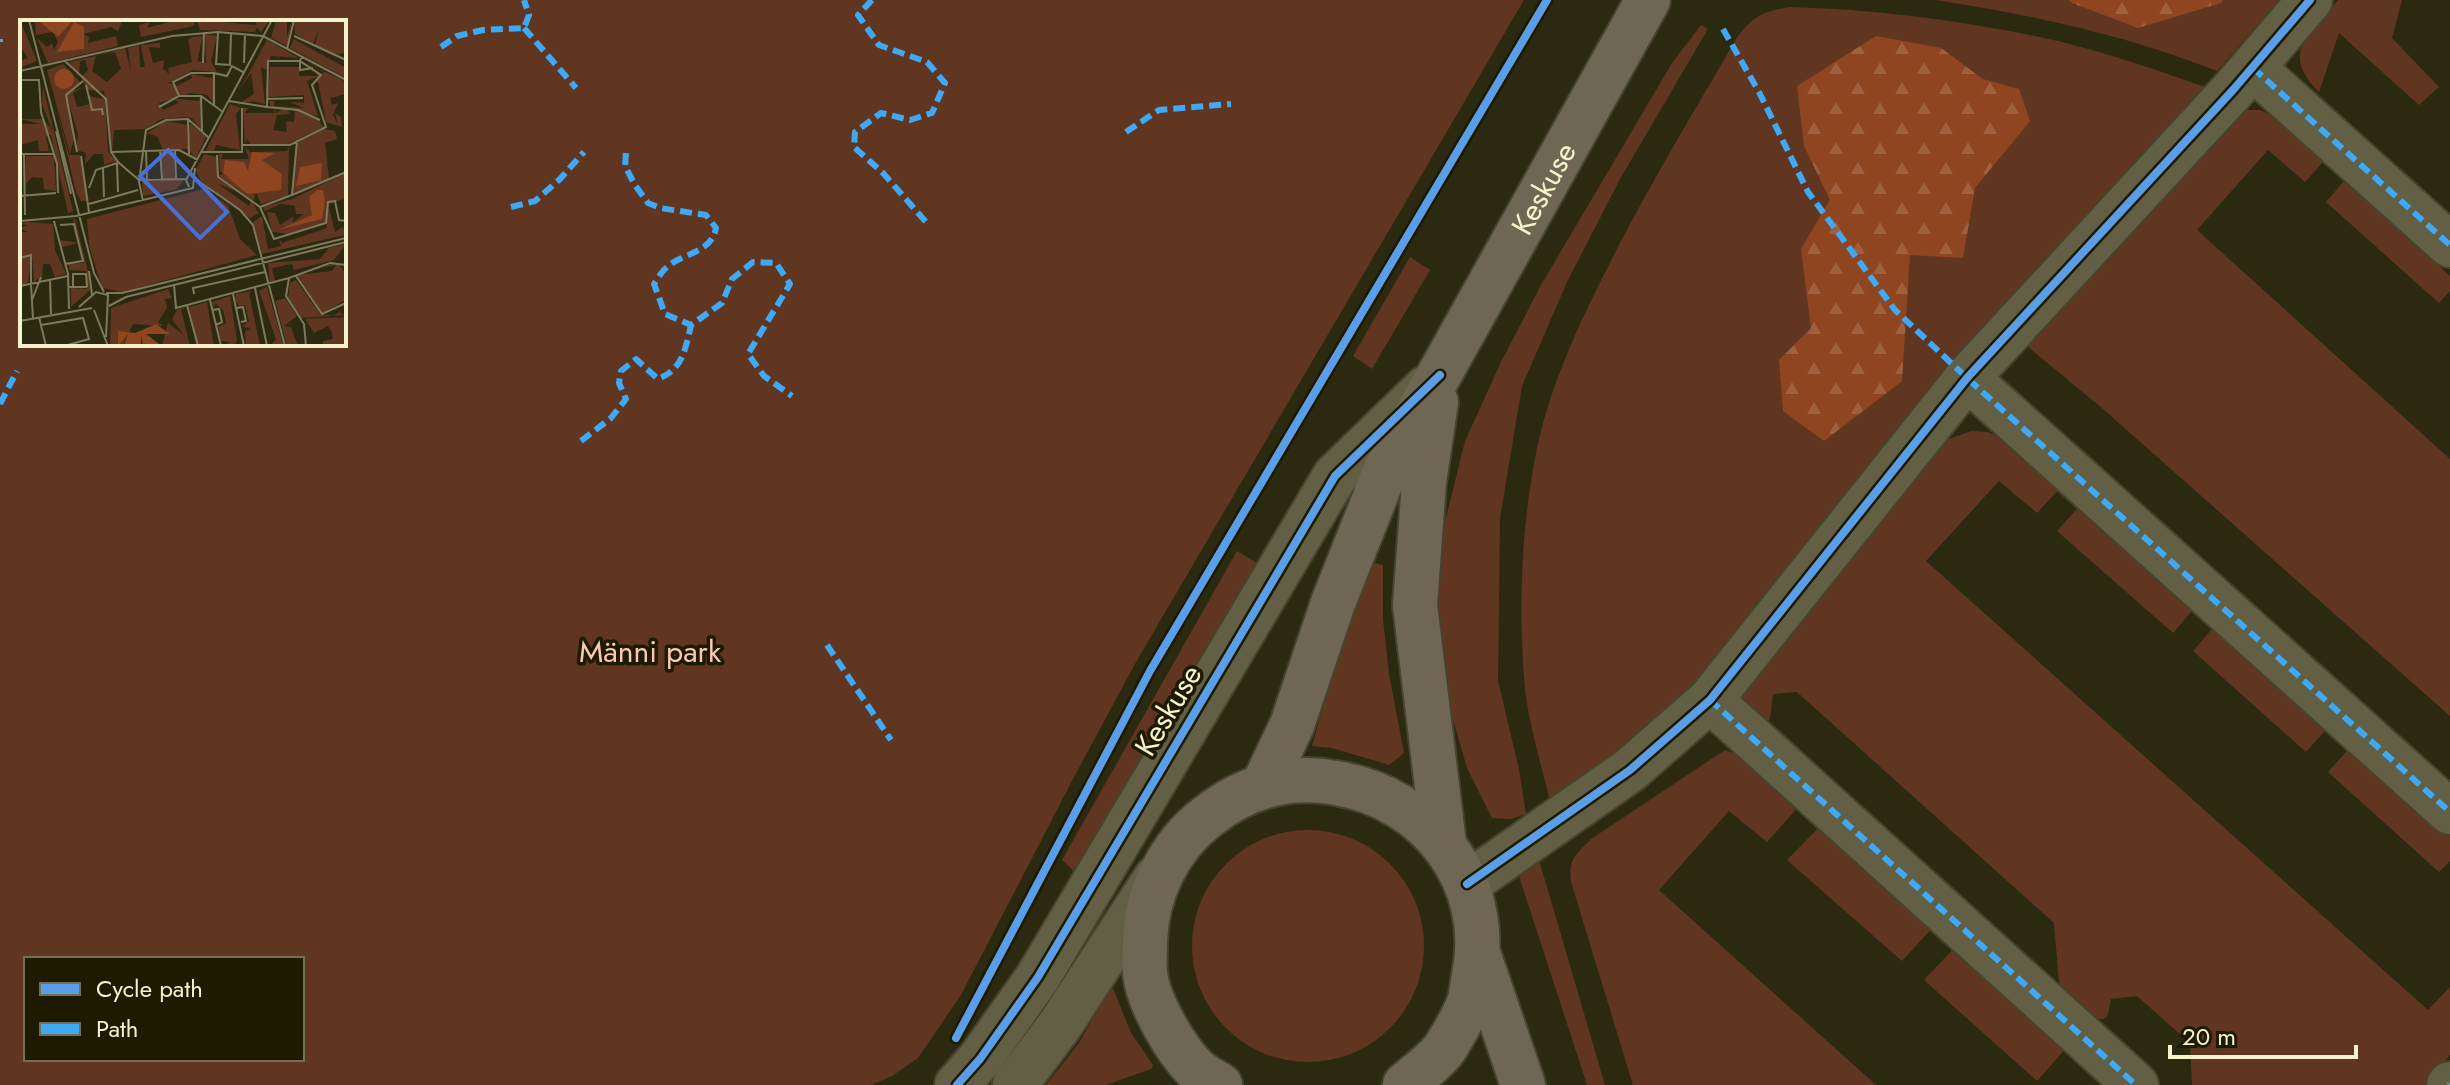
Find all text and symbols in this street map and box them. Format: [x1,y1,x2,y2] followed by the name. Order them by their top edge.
[20,20,346,346] inset map
[1500,134,1586,242] street label: Keskuse
[579,630,722,673] park label: Männi park
[1124,656,1212,764] street label: Keskuse
[24,957,304,1061] legend
[96,971,203,1006] text: Cycle path
[2170,1009,2356,1059] scale bar
[96,1011,138,1046] text: Path
[2182,1019,2236,1054] text: 20 m

